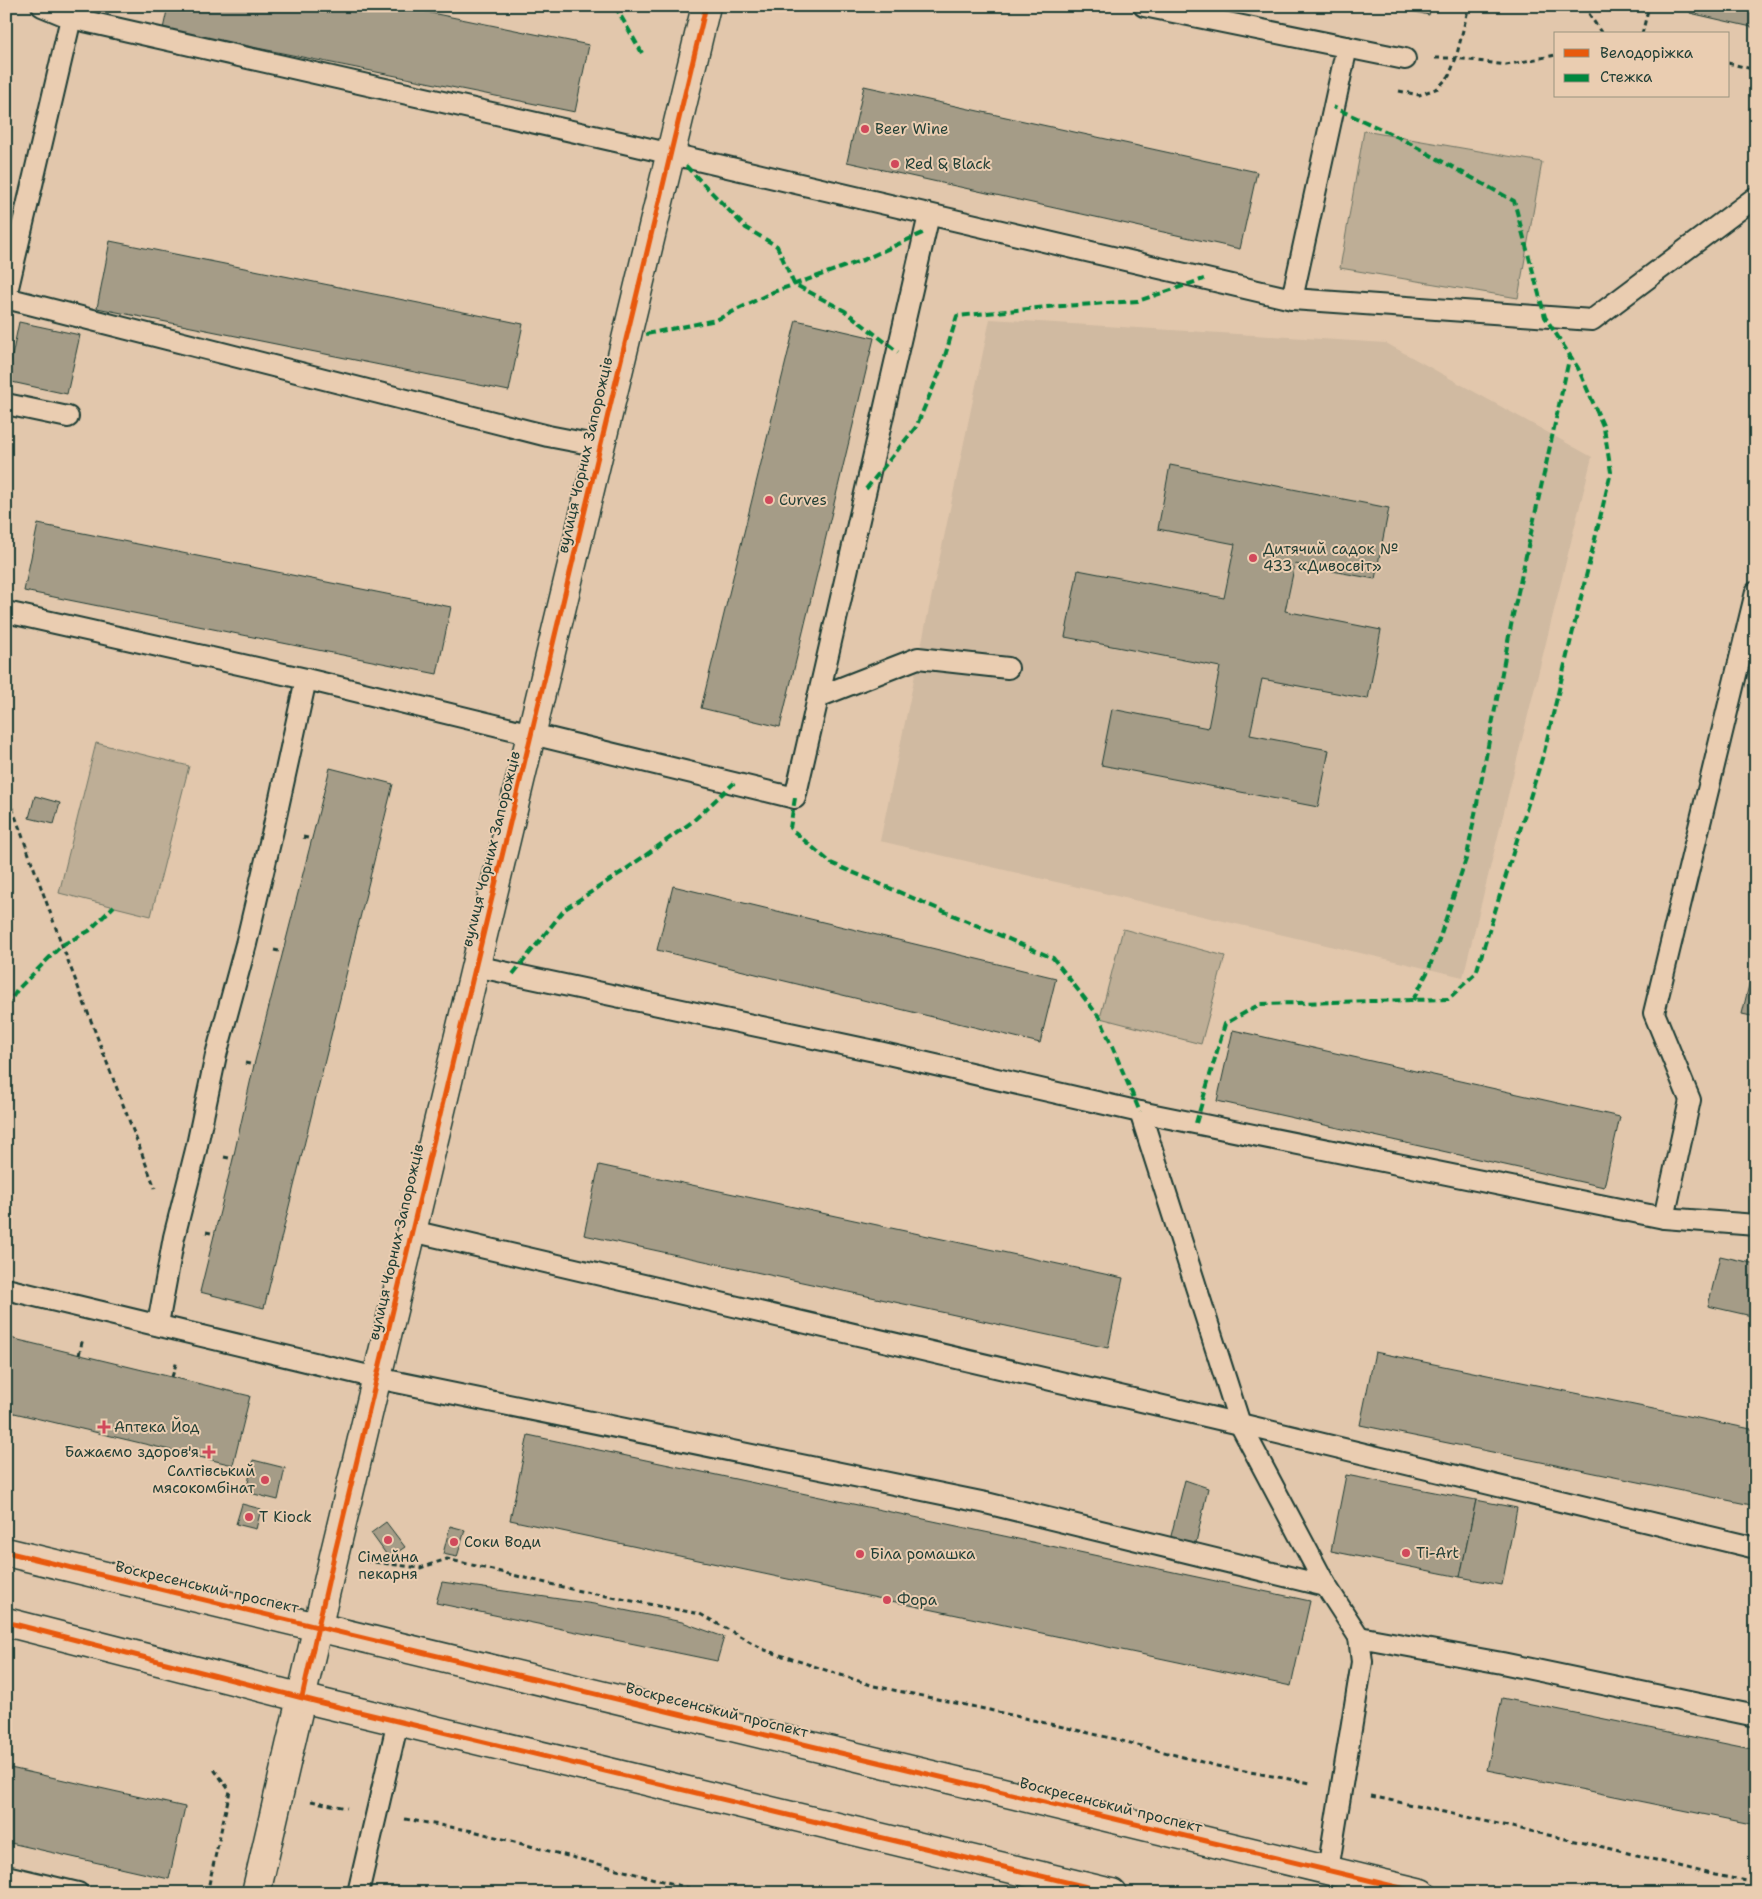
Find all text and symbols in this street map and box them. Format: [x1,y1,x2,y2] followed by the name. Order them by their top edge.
[1554,32,1730,98] legend
[1600,43,1694,63] text: Велодоріжка
[1600,67,1653,87] text: Стежка
[875,119,949,139] place label: Beer Wine
[859,123,871,135] marker: Beer Wine
[905,154,991,174] place label: Red & Black
[889,158,901,170] marker: Red & Black
[553,355,617,555] street label: вулиця Чорних Запорожців
[779,490,827,510] place label: Curves
[763,494,775,506] marker: Curves
[1263,539,1398,576] place label: Дитячий садок № 433 «Дивосвіт»
[1247,552,1259,564] marker: Дитячий садок № 433 «Дивосвіт»
[457,749,525,949] street label: вулиця Чорних Запорожців
[364,1142,428,1342] street label: вулиця Чорних Запорожців
[114,1416,200,1437] place label: Аптека Йод
[98,1421,110,1433] marker: Аптека Йод
[64,1442,199,1462] place label: Бажаємо здоров'я
[203,1446,215,1458] marker: Бажаємо здоров'я
[152,1461,255,1498] place label: Салтівський мясокомбінат
[259,1474,271,1486] marker: Салтівський мясокомбінат
[259,1507,312,1527] place label: T Kiock
[243,1511,255,1523] marker: T Kiock
[464,1532,541,1552] place label: Соки Води
[382,1534,394,1546] marker: Сімейна пекарня
[448,1536,460,1548] marker: Соки Води
[1416,1543,1459,1563] place label: Ti-Art
[870,1544,976,1564] place label: Біла ромашка
[357,1547,419,1584] place label: Сімейна пекарня
[1400,1547,1412,1559] marker: Ti-Art
[854,1548,866,1560] marker: Біла ромашка
[113,1556,301,1618] street label: Воскресенський проспект
[897,1590,938,1610] place label: Фора
[881,1594,893,1606] marker: Фора
[623,1678,811,1743] street label: Воскресенський проспект
[1017,1773,1205,1838] street label: Воскресенський проспект

